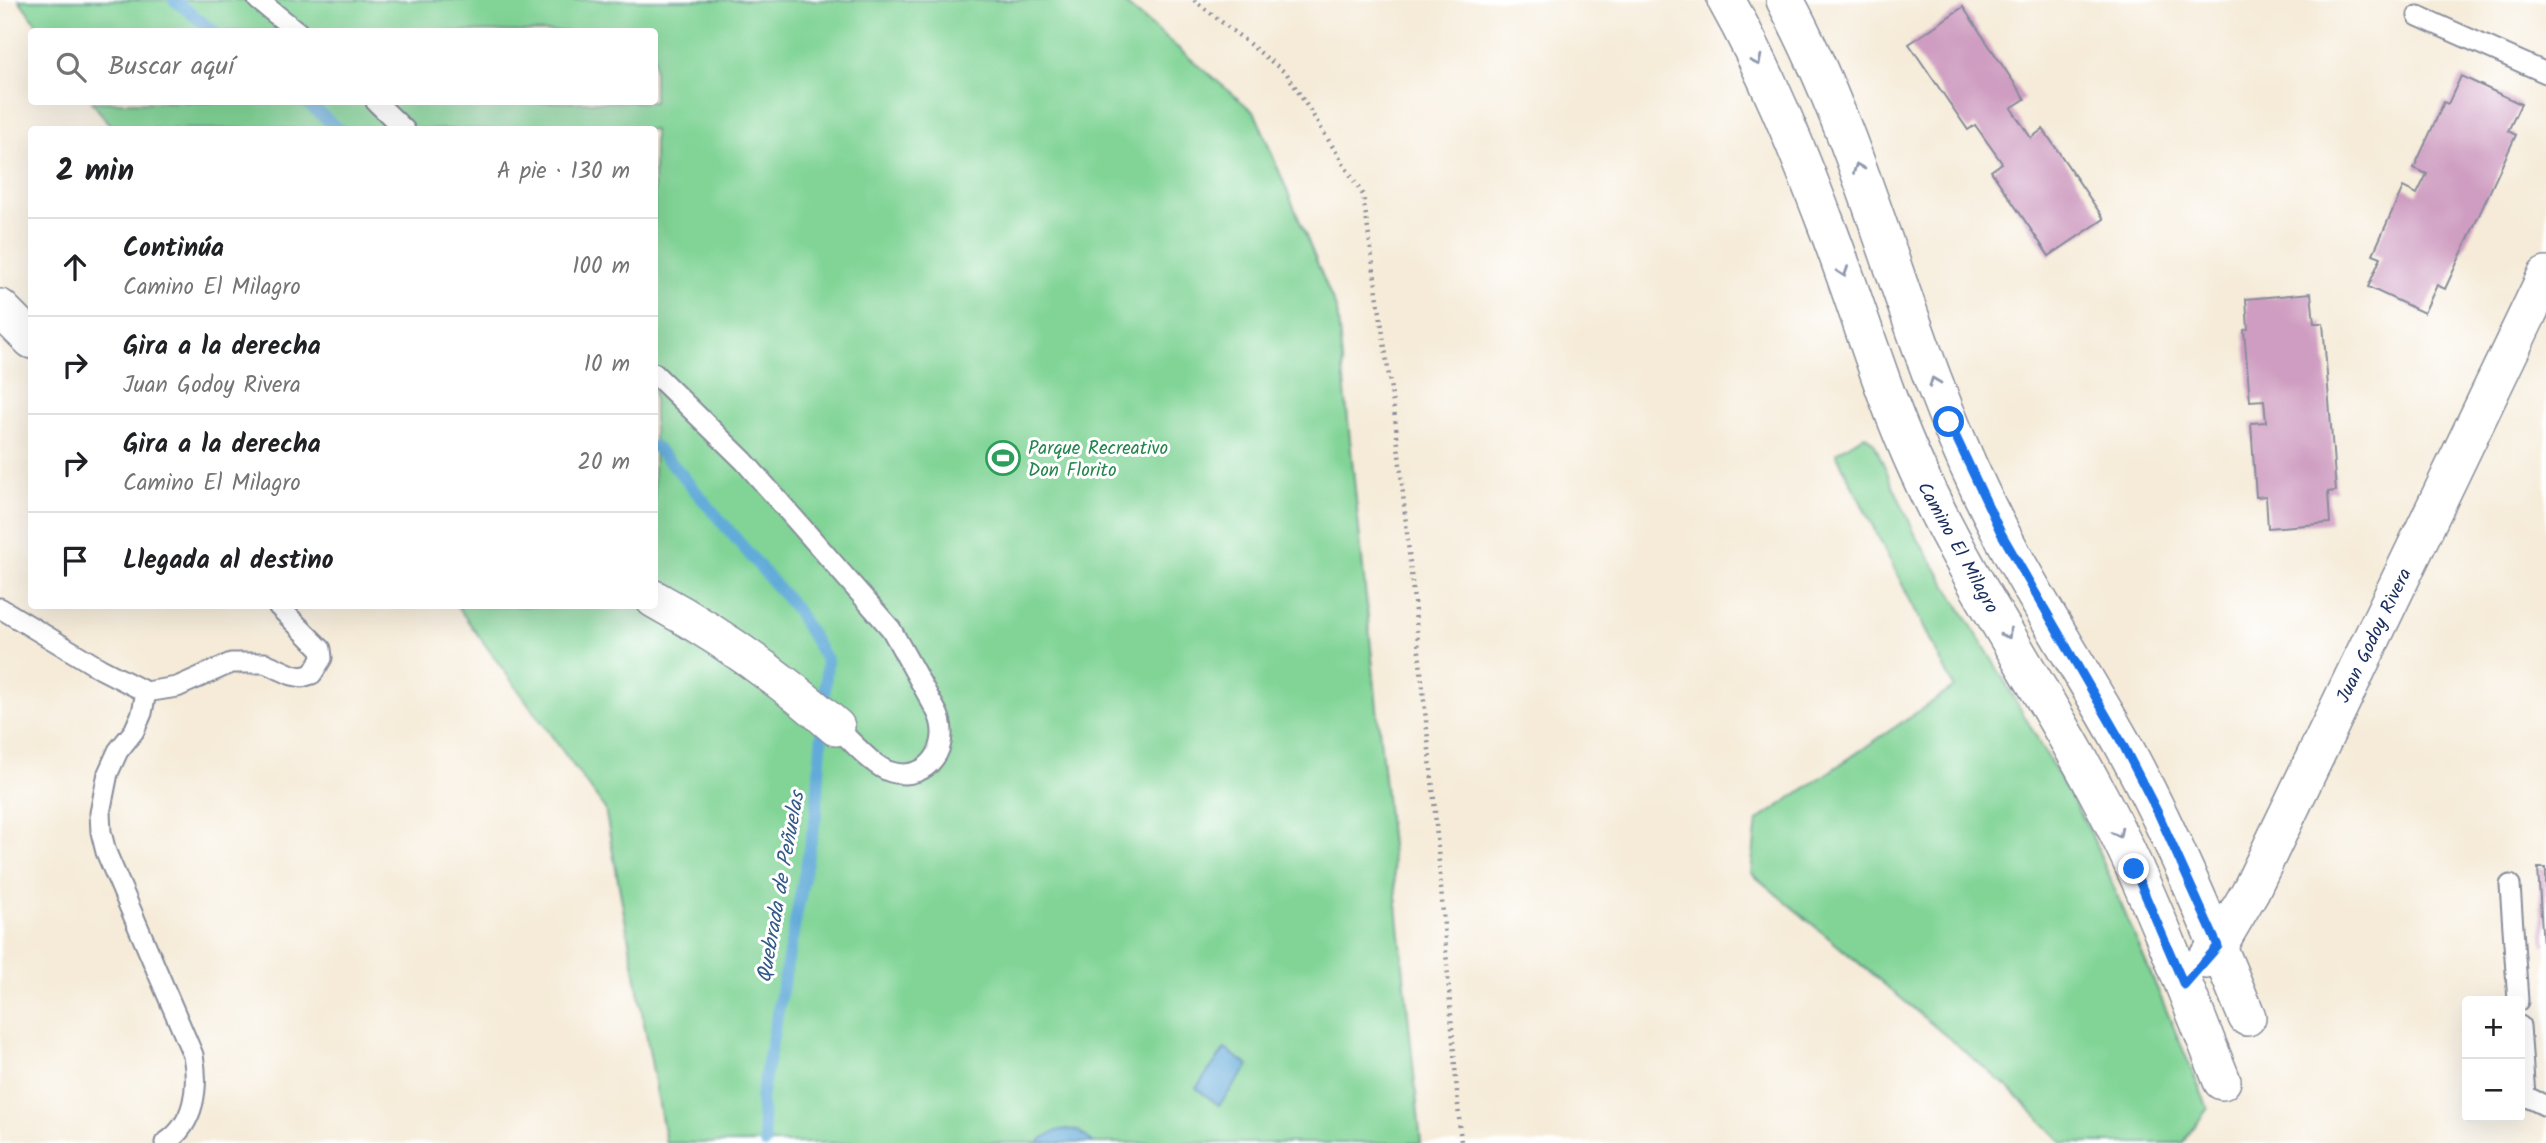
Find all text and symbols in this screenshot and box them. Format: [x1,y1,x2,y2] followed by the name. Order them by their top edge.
[28,28,658,105] search box
[108,46,234,88] text: Buscar aquí
[52,48,90,86] icon: search
[1749,54,1763,66] one-way arrow
[56,148,134,196] text: 2 min
[497,154,630,190] text: A pie · 130 m
[1852,162,1866,174] one-way arrow
[123,228,224,270] text: Continúa
[56,248,94,286] icon: ahead
[572,249,630,285] text: 100 m
[1835,265,1849,277] one-way arrow
[123,270,301,306] text: Camino El Milagro
[123,326,321,368] text: Gira a la derecha
[56,346,94,384] icon: right
[584,347,630,383] text: 10 m
[123,368,301,404] text: Juan Godoy Rivera
[1929,377,1943,389] one-way arrow
[1933,406,1964,437] route start
[123,424,321,466] text: Gira a la derecha
[1028,434,1168,486] place label: Parque Recreativo Don Florito
[984,439,1022,477] sports icon: Parque Recreativo Don Florito
[56,444,94,482] icon: right
[578,445,630,481] text: 20 m
[123,466,301,502] text: Camino El Milagro
[1909,477,2006,619] street label: Camino El Milagro
[123,540,334,582] text: Llegada al destino
[56,542,94,580] icon: arrive
[2329,563,2420,708] street label: Juan Godoy Rivera
[1999,626,2012,639] one-way arrow
[748,787,815,985] water label: Quebrada de Peñuelas
[2109,825,2123,838] one-way arrow
[2118,853,2149,884] route end
[2462,996,2525,1122] map controls
[2462,996,2525,1059] button: +
[2462,1059,2525,1122] button: −

